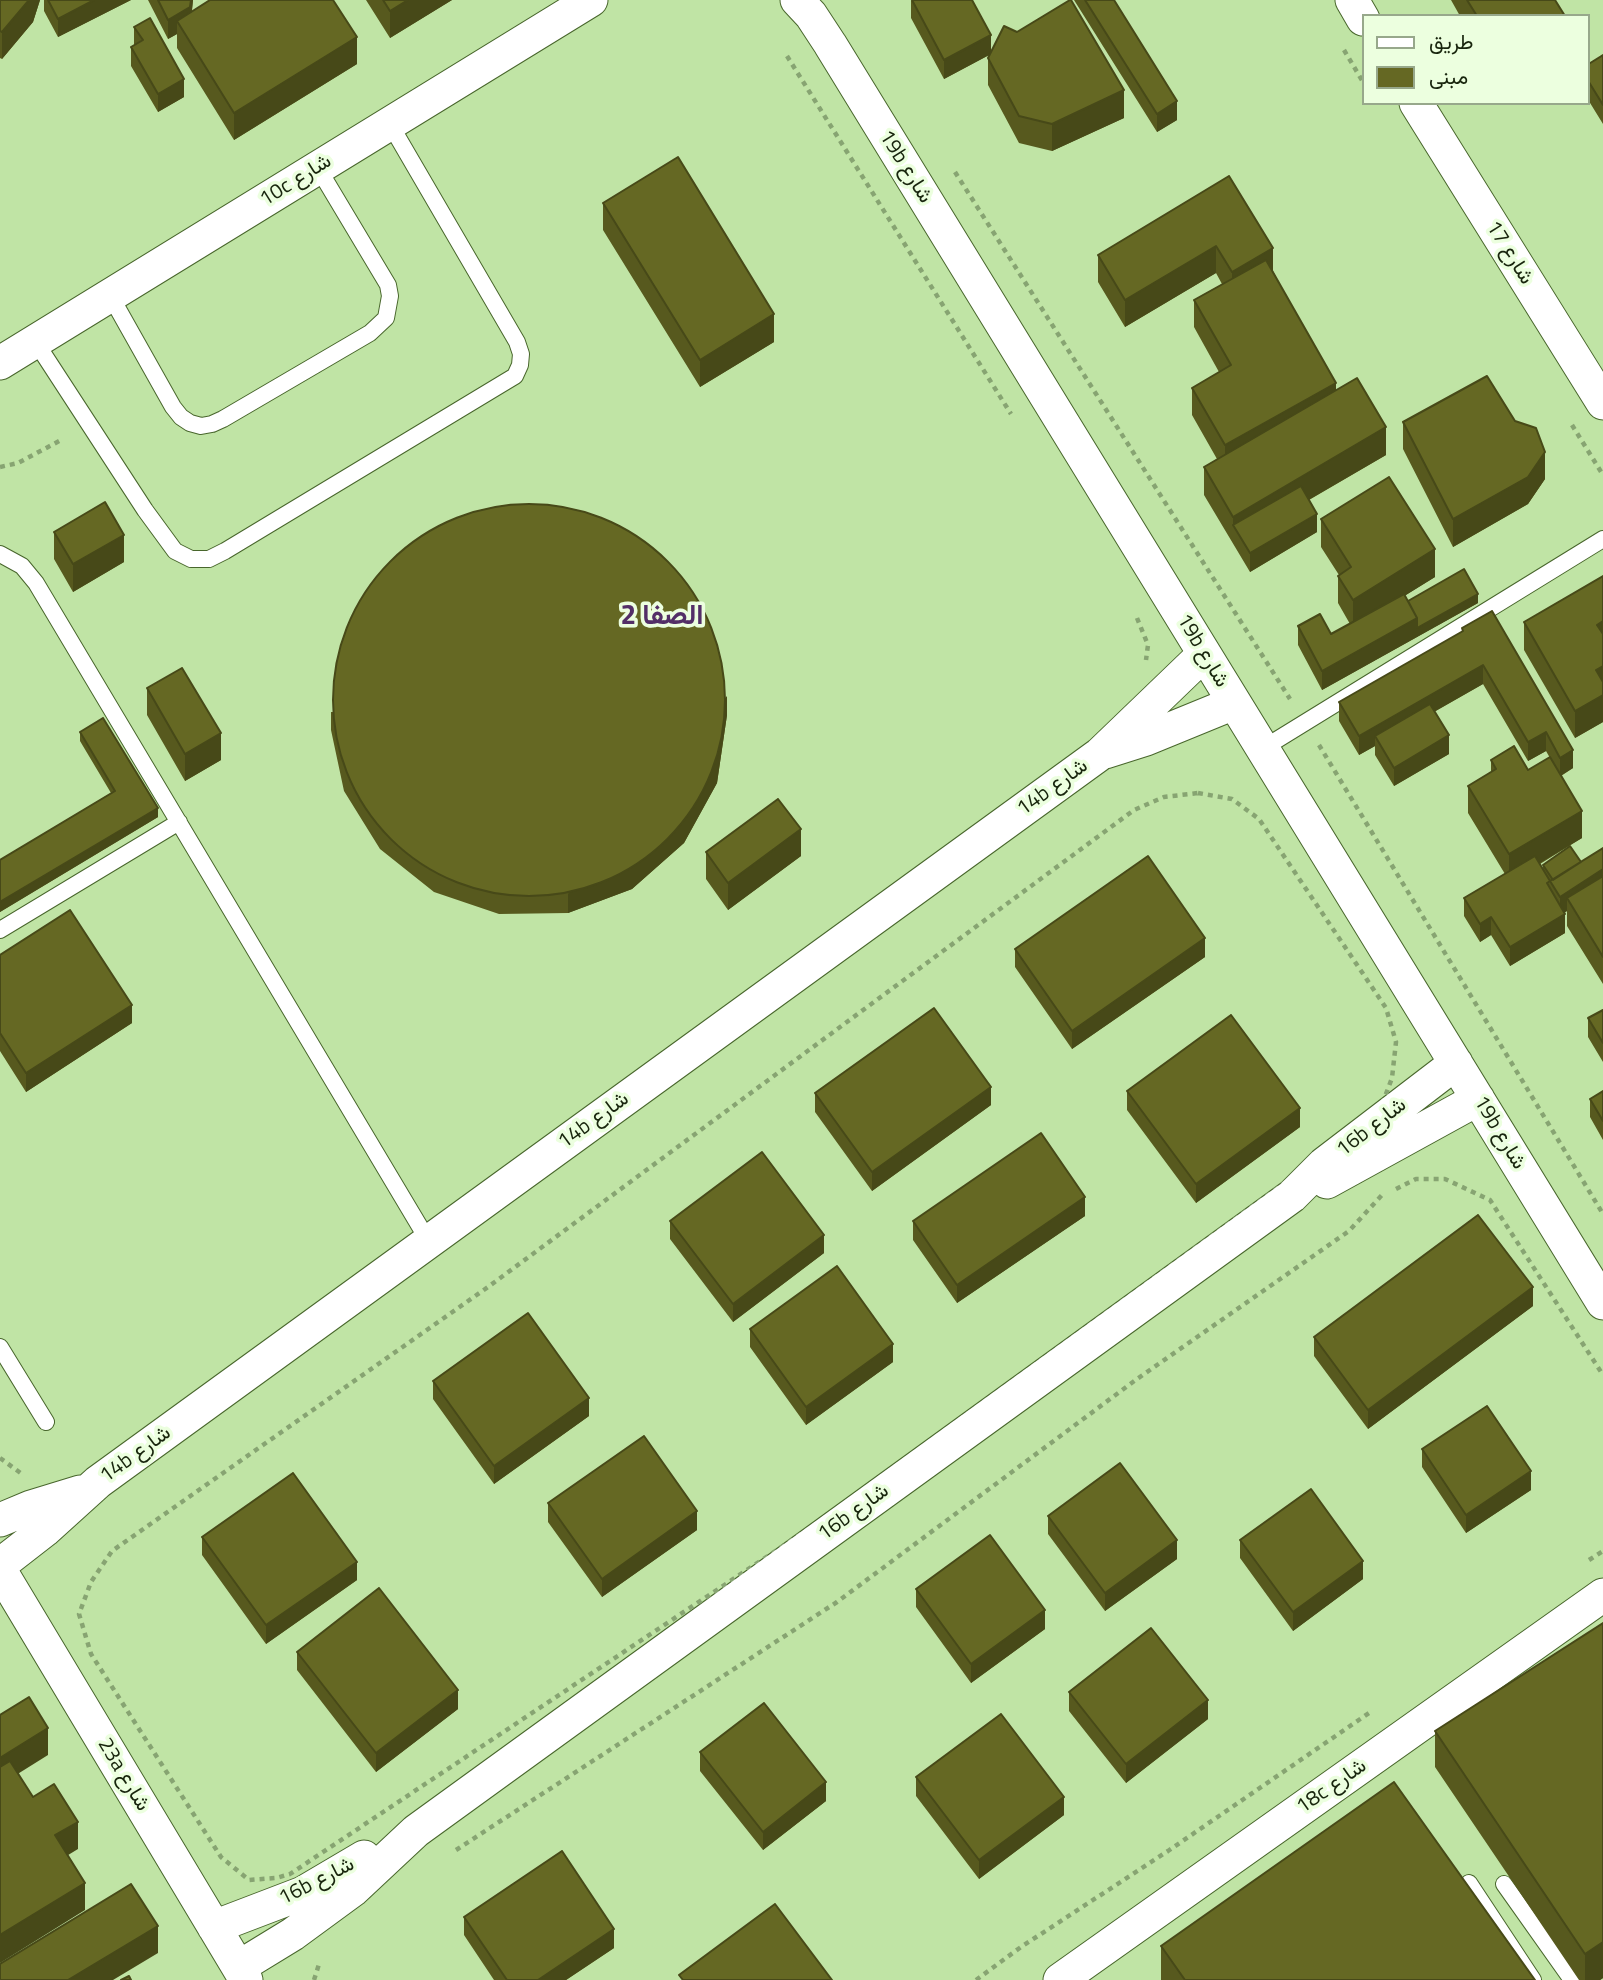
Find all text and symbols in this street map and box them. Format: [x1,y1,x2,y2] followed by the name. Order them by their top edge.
[1362,14,1589,105] legend
[1429,25,1474,57] text: طريق
[1429,60,1468,92] text: مبنى
[873,126,937,208] street label: 19b شارع
[256,149,336,213] street label: 10c شارع
[1480,216,1538,290] street label: شارع 17
[620,600,704,634] district label: الصفا 2
[1170,610,1234,692] street label: 19b شارع
[1013,754,1093,822] street label: 14b شارع
[554,1087,634,1155] street label: 14b شارع
[1467,1092,1531,1174] street label: 19b شارع
[1332,1093,1412,1163] street label: 16b شارع
[96,1421,176,1489] street label: 14b شارع
[814,1479,894,1547] street label: 16b شارع
[91,1734,155,1816] street label: 23a شارع
[1292,1754,1372,1820] street label: 18c شارع
[275,1852,359,1912] street label: 16b شارع

